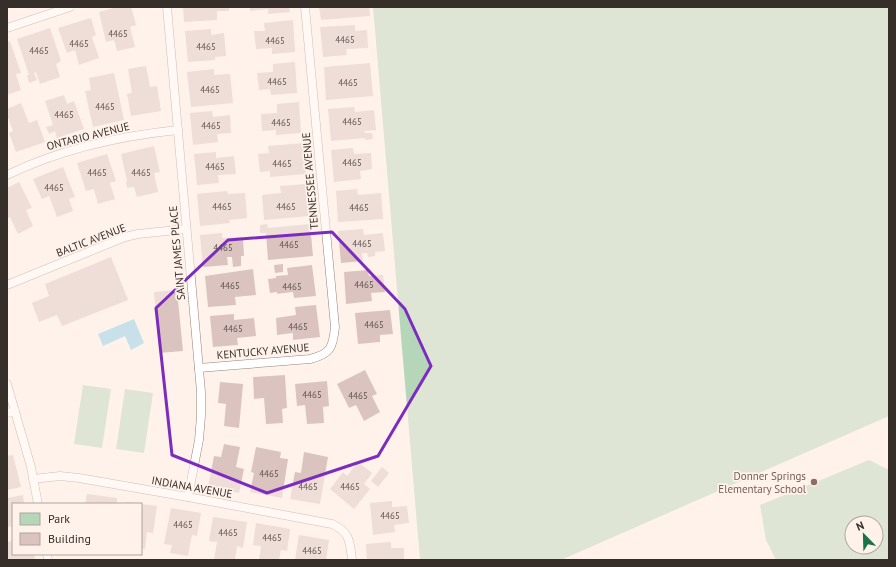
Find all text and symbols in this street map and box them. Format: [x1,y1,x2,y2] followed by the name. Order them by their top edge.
[108,28,128,39] house number: 4465
[335,34,355,45] house number: 4465
[265,35,285,46] house number: 4465
[69,38,89,49] house number: 4465
[196,41,216,52] house number: 4465
[29,45,49,56] house number: 4465
[267,76,287,87] house number: 4465
[338,77,358,88] house number: 4465
[200,84,220,95] house number: 4465
[95,101,115,112] house number: 4465
[54,109,74,120] house number: 4465
[342,116,362,127] house number: 4465
[271,117,291,128] house number: 4465
[45,119,131,153] street label: ONTARIO AVENUE
[201,120,221,131] house number: 4465
[299,132,321,230] street label: TENNESSEE AVENUE
[342,157,362,168] house number: 4465
[272,158,292,169] house number: 4465
[205,161,225,172] house number: 4465
[87,167,107,178] house number: 4465
[131,167,151,178] house number: 4465
[44,182,64,193] house number: 4465
[212,201,232,212] house number: 4465
[276,201,296,212] house number: 4465
[349,202,369,213] house number: 4465
[166,205,188,301] street label: SAINT JAMES PLACE
[54,220,128,260] street label: BALTIC AVENUE
[352,238,372,249] house number: 4465
[279,239,299,250] house number: 4465
[213,242,233,253] house number: 4465
[354,279,374,290] house number: 4465
[220,280,240,291] house number: 4465
[282,281,302,292] house number: 4465
[364,319,384,330] house number: 4465
[288,321,308,332] house number: 4465
[223,323,243,334] house number: 4465
[216,340,310,362] street label: KENTUCKY AVENUE
[302,389,322,400] house number: 4465
[348,390,368,401] house number: 4465
[259,468,279,479] house number: 4465
[718,469,807,496] place label: Donner Springs Elementary School
[150,473,234,501] street label: INDIANA AVENUE
[809,477,819,487] marker: Donner Springs Elementary School
[298,481,318,492] house number: 4465
[340,481,360,492] house number: 4465
[12,503,142,555] legend
[380,510,400,521] house number: 4465
[48,511,70,526] text: Park
[844,515,884,555] north arrow
[854,518,866,534] text: N
[173,519,193,530] house number: 4465
[218,527,238,538] house number: 4465
[48,531,91,546] text: Building
[262,532,282,543] house number: 4465
[302,545,322,556] house number: 4465

